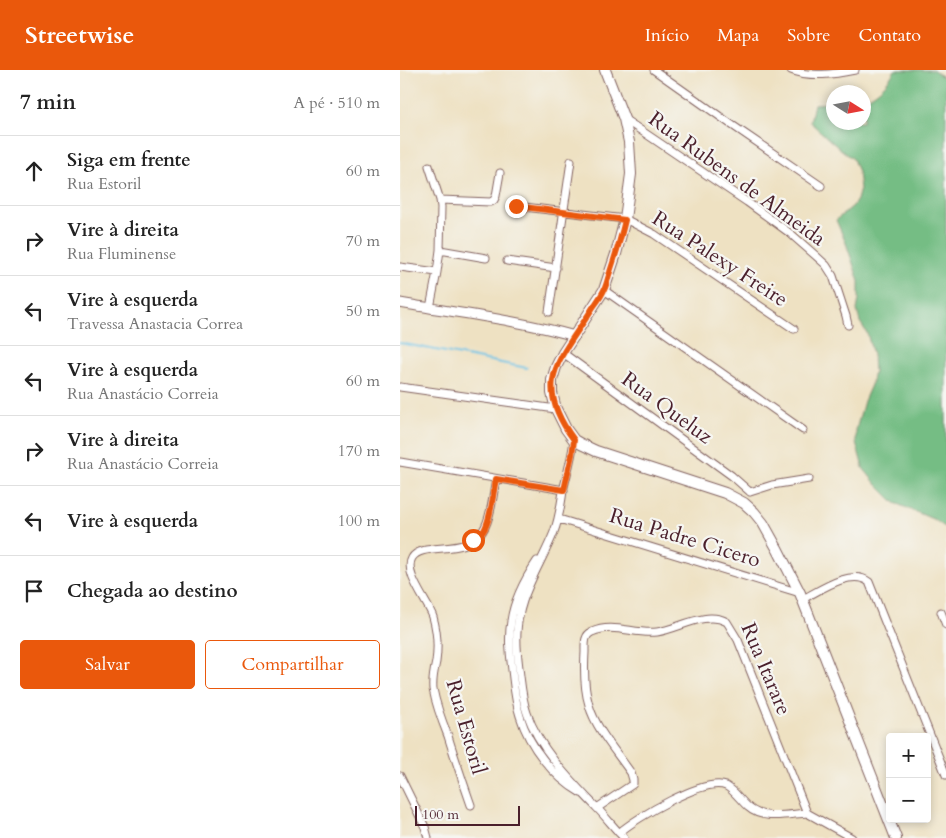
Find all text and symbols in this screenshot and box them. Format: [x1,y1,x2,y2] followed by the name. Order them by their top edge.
[25,19,134,52] text: Streetwise
[645,23,689,48] text: Início
[717,23,759,48] text: Mapa
[787,23,830,48] text: Sobre
[858,23,921,48] text: Contato
[826,85,871,130] north arrow
[20,88,76,117] text: 7 min
[293,92,380,114] text: A pé · 510 m
[643,105,831,253] street label: Rua Rubens de Almeida
[67,147,191,173] text: Siga em frente
[20,157,48,185] icon: ahead
[346,160,380,182] text: 60 m
[67,173,141,195] text: Rua Estoril
[505,195,528,218] route end
[646,204,794,314] street label: Rua Palexy Freire
[67,217,179,243] text: Vire à direita
[20,227,48,255] icon: right
[346,230,380,252] text: 70 m
[67,243,176,265] text: Rua Fluminense
[67,287,198,313] text: Vire à esquerda
[20,297,48,325] icon: left
[346,300,380,322] text: 50 m
[67,313,243,335] text: Travessa Anastacia Correa
[67,357,198,383] text: Vire à esquerda
[616,365,719,451] street label: Rua Queluz
[20,367,48,395] icon: left
[346,370,380,392] text: 60 m
[67,383,219,405] text: Rua Anastácio Correia
[67,427,179,453] text: Vire à direita
[20,437,48,465] icon: right
[338,440,380,462] text: 170 m
[67,453,219,475] text: Rua Anastácio Correia
[606,501,764,575] street label: Rua Padre Cicero
[20,507,48,535] icon: left
[67,508,198,534] text: Vire à esquerda
[338,510,380,532] text: 100 m
[462,529,485,552] route start
[20,577,48,605] icon: arrive
[67,578,238,604] text: Chegada ao destino
[734,618,798,720] street label: Rua Itarare
[20,640,195,689] button: Salvar
[205,640,380,689] button: Compartilhar
[439,676,493,778] street label: Rua Estoril
[886,733,931,823] map controls
[886,733,931,778] button: +
[886,778,931,823] button: −
[415,803,520,826] scale bar
[422,805,459,824] text: 100 m

